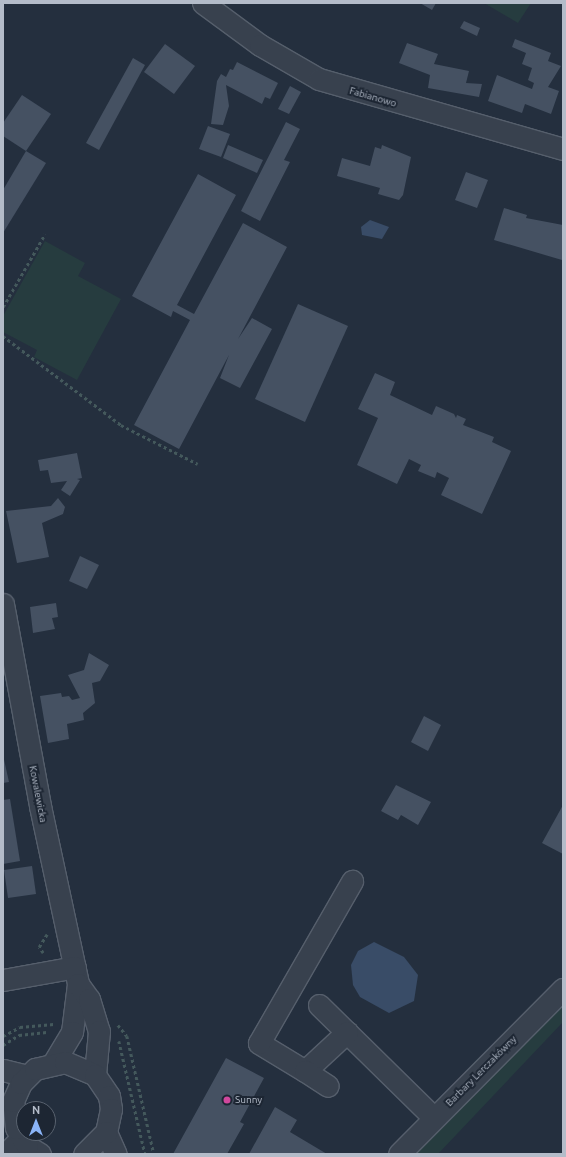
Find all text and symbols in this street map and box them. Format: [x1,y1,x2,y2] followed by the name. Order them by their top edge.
[348,85,398,109] street label: Fabianowo
[27,764,49,824] street label: Kowalewicka
[443,1033,519,1109] street label: Barbary Lerczakówny
[235,1094,262,1106] place label: Sunny
[222,1095,232,1105] marker: Sunny
[16,1101,56,1141] north arrow
[32,1104,40,1116] text: N

